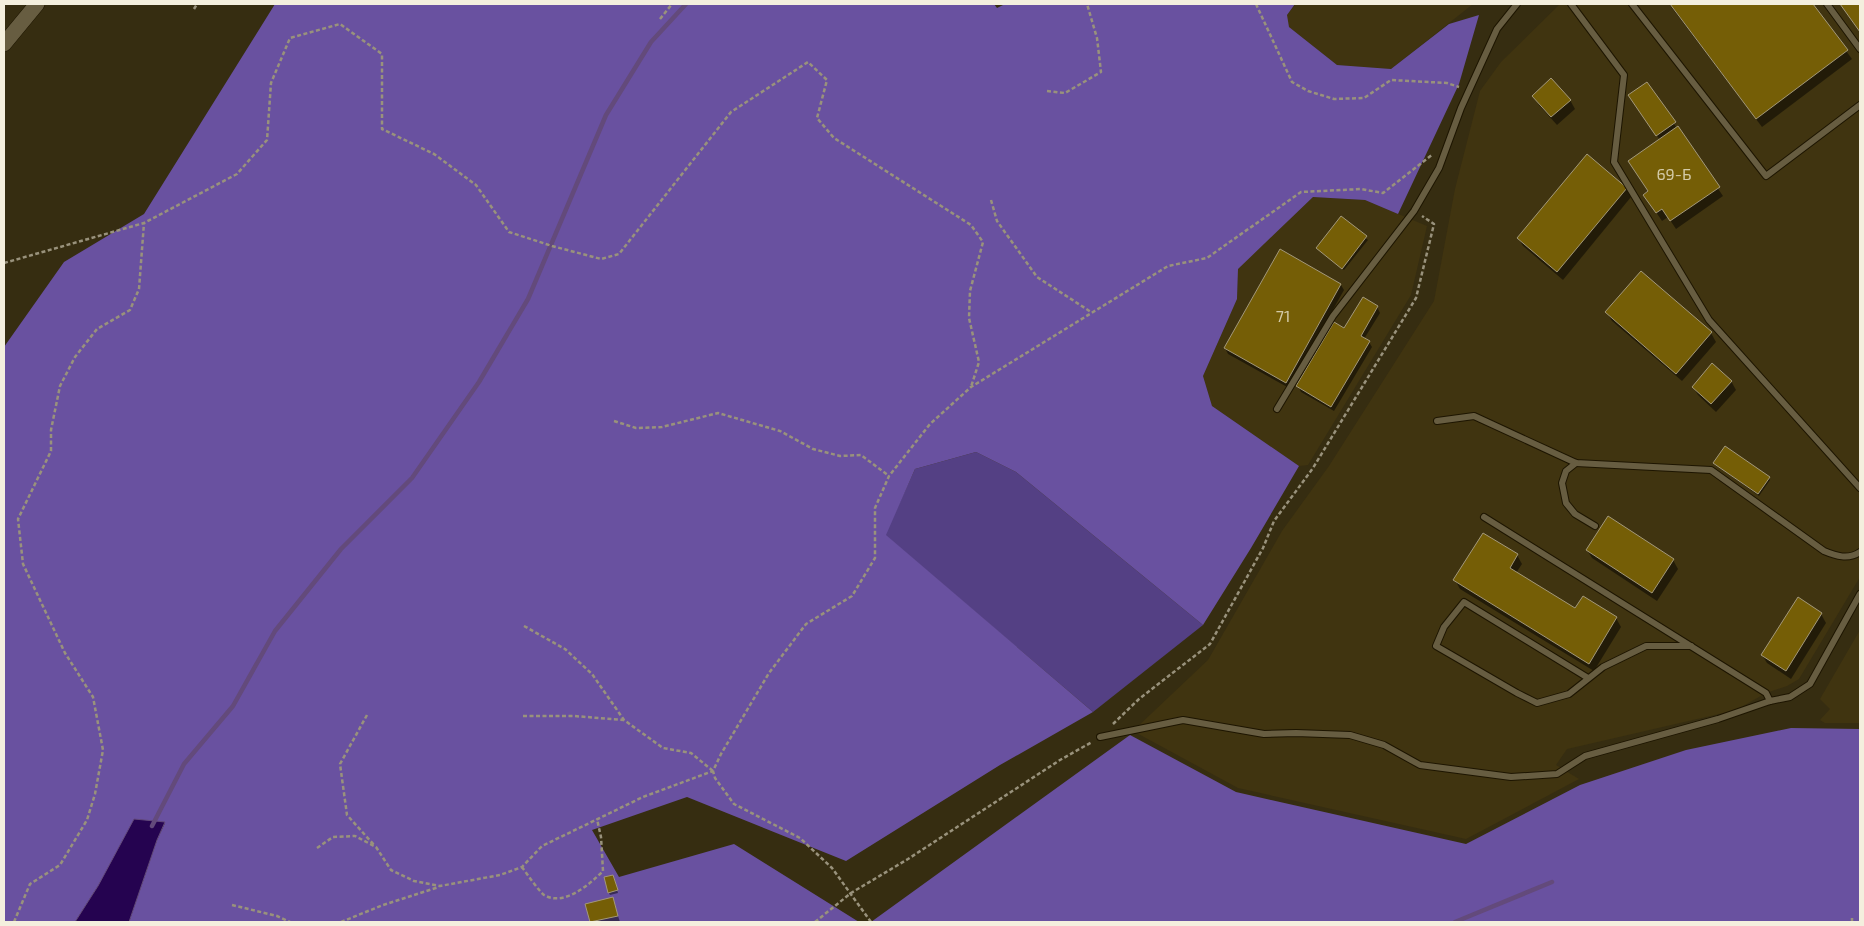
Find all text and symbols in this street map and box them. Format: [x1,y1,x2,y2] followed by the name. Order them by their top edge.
[1656,164,1692,183] house number: 69-Б
[1276,306,1290,325] house number: 71

